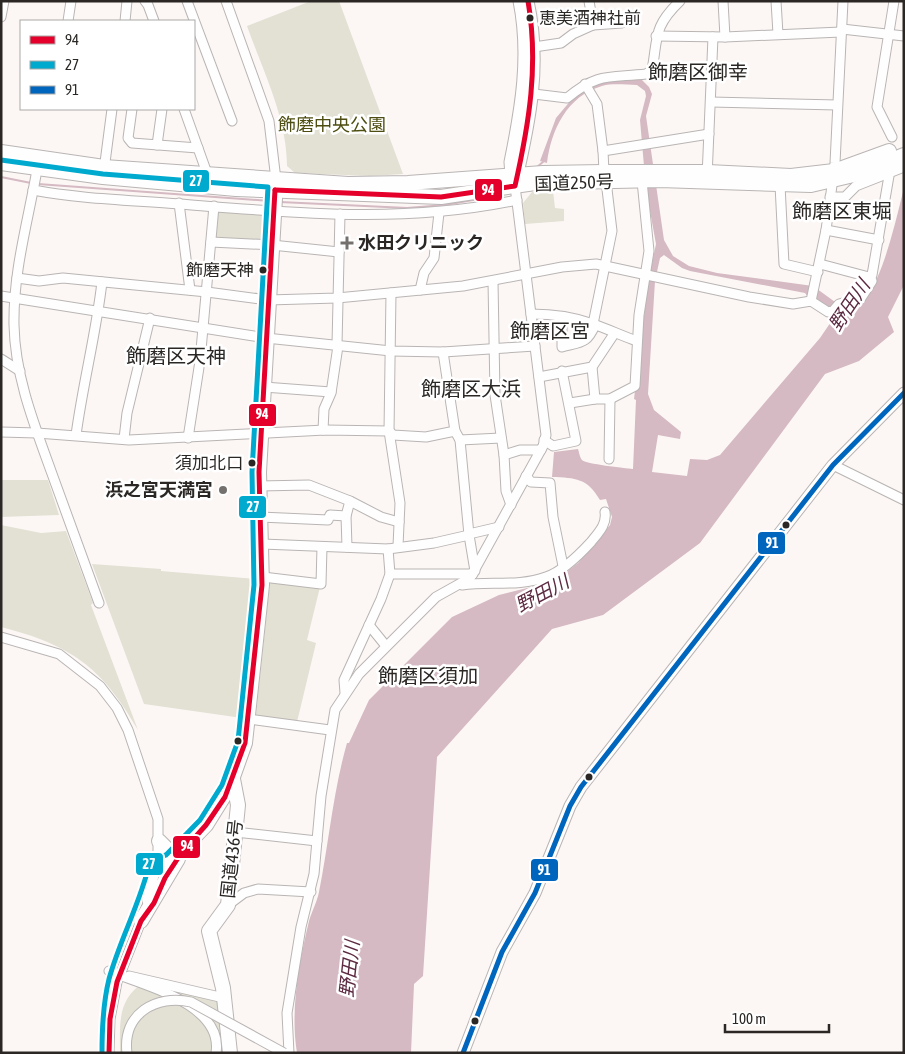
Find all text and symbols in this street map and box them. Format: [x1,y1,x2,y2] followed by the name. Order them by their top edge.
[539,8,641,28] place label: 恵美酒神社前
[525,13,535,23] marker: 恵美酒神社前
[20,20,195,110] legend
[65,31,79,48] text: 94
[65,56,79,73] text: 27
[648,60,748,83] district label: 飾磨区御幸
[65,81,79,98] text: 91
[278,114,386,135] park label: 飾磨中央公園
[182,169,210,193] line badge: 27
[534,171,614,194] street label: 国道250号
[189,173,203,189] text: 27
[474,178,503,202] line badge: 94
[481,182,495,198] text: 94
[792,199,892,222] district label: 飾磨区東堀
[358,232,484,253] place label: 水田クリニック
[340,236,354,250] marker: 水田クリニック
[186,260,254,280] place label: 飾磨天神
[258,265,268,275] marker: 飾磨天神
[824,274,875,335] water label: 野田川
[510,319,590,342] district label: 飾磨区宮
[126,344,226,367] district label: 飾磨区天神
[421,377,521,400] district label: 飾磨区大浜
[248,403,277,427] line badge: 94
[255,406,269,422] text: 94
[175,453,243,473] place label: 須加北口
[247,458,257,468] marker: 須加北口
[105,479,213,500] place label: 浜之宮天満宮
[217,484,229,496] marker: 浜之宮天満宮
[238,495,267,519] line badge: 27
[246,499,260,515] text: 27
[781,520,791,530] unlabelled marker
[757,531,786,555] line badge: 91
[765,535,779,551] text: 91
[512,569,574,616] water label: 野田川
[378,664,478,687] district label: 飾磨区須加
[233,736,243,746] unlabelled marker
[584,772,594,782] unlabelled marker
[217,818,246,900] street label: 国道436号
[172,835,201,859] line badge: 94
[180,838,194,854] text: 94
[135,852,164,876] line badge: 27
[142,856,156,872] text: 27
[530,858,559,882] line badge: 91
[537,862,551,878] text: 91
[335,938,363,999] water label: 野田川
[725,1002,829,1034] scale bar
[732,1010,766,1027] text: 100 m
[470,1016,480,1026] unlabelled marker

